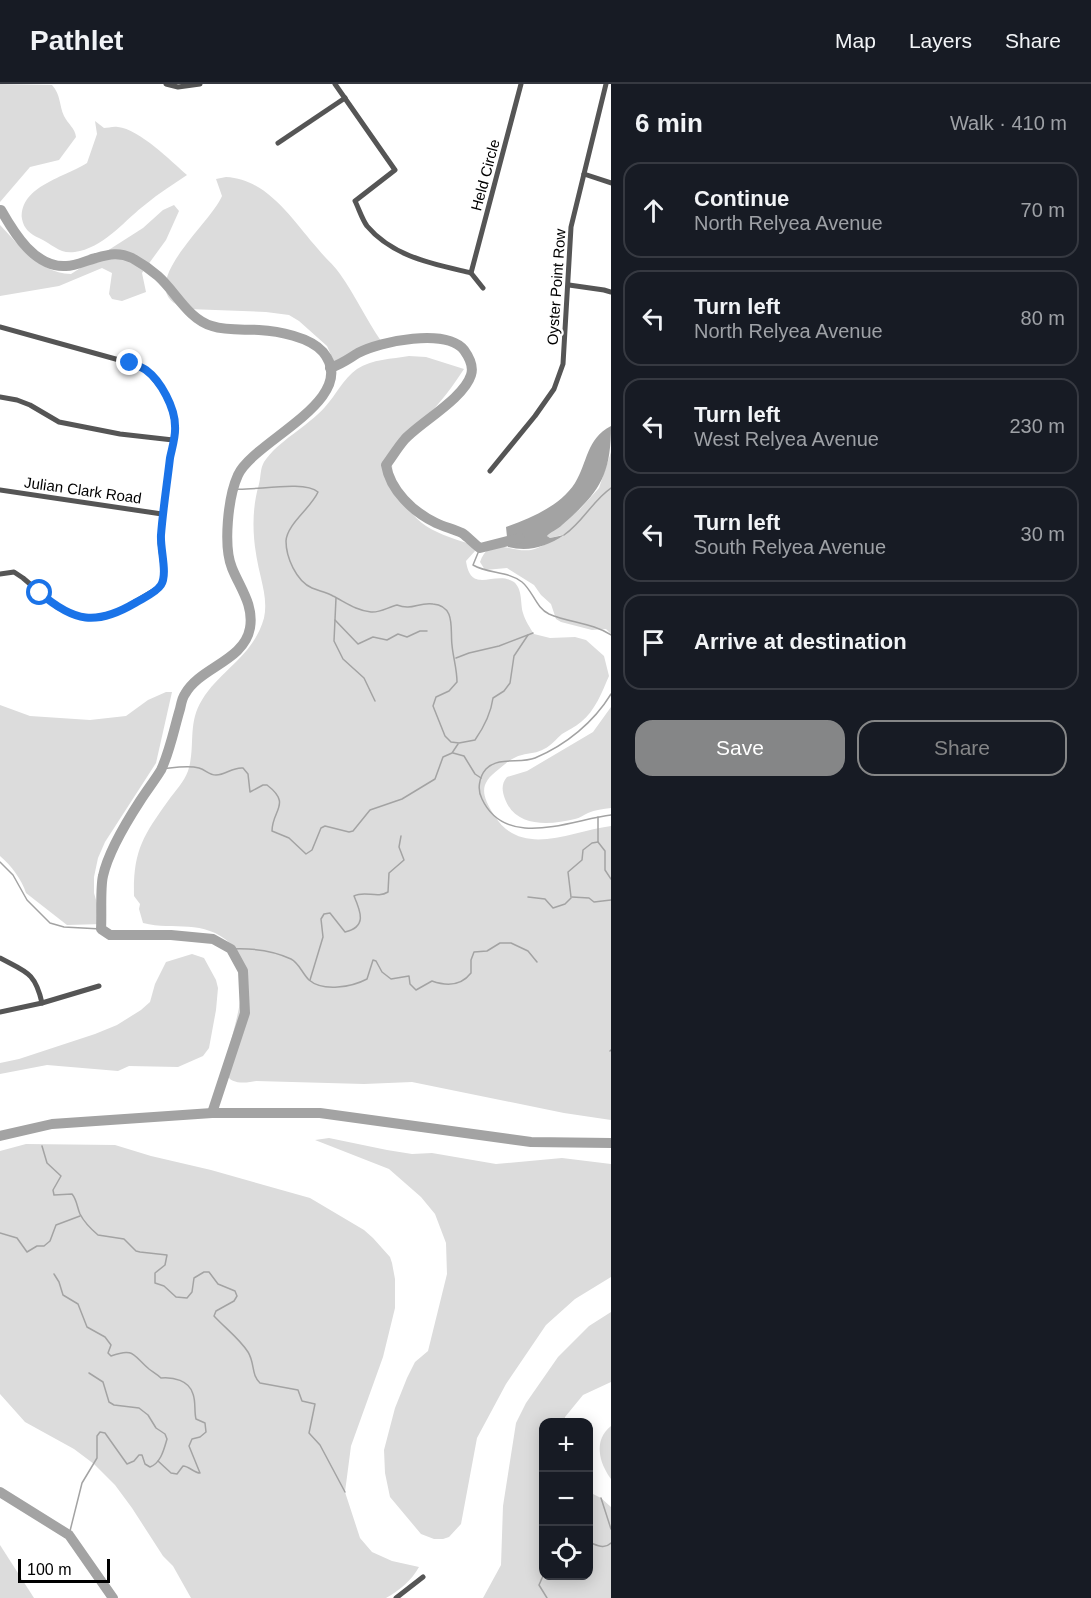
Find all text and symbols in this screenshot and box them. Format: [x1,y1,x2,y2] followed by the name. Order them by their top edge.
[30,25,123,56] text: Pathlet
[835,29,876,52] text: Map
[909,29,972,52] text: Layers
[1005,29,1061,52] text: Share
[635,108,703,138] text: 6 min
[950,112,1067,134] text: Walk · 410 m
[467,137,503,213] street label: Held Circle
[694,186,789,211] text: Continue
[637,194,670,227] icon: ahead
[1021,199,1065,221] text: 70 m
[694,212,883,234] text: North Relyea Avenue
[543,228,569,346] street label: Oyster Point Row
[694,294,780,319] text: Turn left
[637,302,670,335] icon: left
[1021,307,1065,329] text: 80 m
[694,320,883,342] text: North Relyea Avenue
[116,349,142,375] route end
[694,402,780,427] text: Turn left
[637,410,670,443] icon: left
[1009,415,1065,437] text: 230 m
[694,428,879,450] text: West Relyea Avenue
[23,473,143,507] street label: Julian Clark Road
[694,510,780,535] text: Turn left
[637,518,670,551] icon: left
[1021,523,1065,545] text: 30 m
[694,536,886,558] text: South Relyea Avenue
[26,579,52,605] route start
[637,626,670,659] icon: arrive
[694,629,907,654] text: Arrive at destination
[635,720,845,776] button: Save
[857,720,1067,776] button: Share
[539,1418,593,1580] map controls
[539,1418,593,1472] button: +
[539,1472,593,1526] button: −
[539,1526,593,1580] button: locate
[18,1556,110,1584] scale bar
[27,1561,71,1578] text: 100 m

